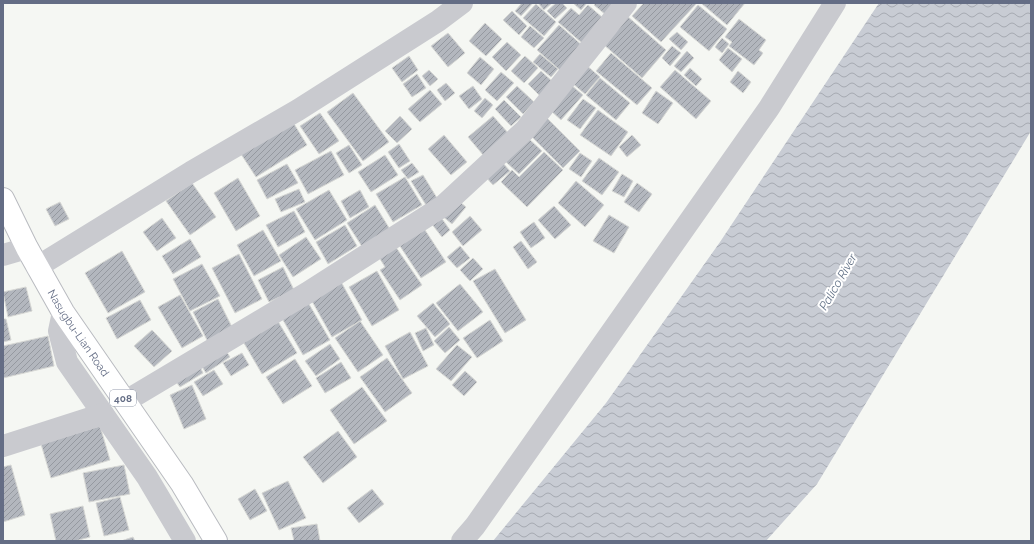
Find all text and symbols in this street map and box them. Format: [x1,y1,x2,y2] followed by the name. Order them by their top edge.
[816,251,860,313] water label: Palico River
[45,287,112,379] street label: Nasugbu-Lian Road
[110,390,136,406] road number: 408

